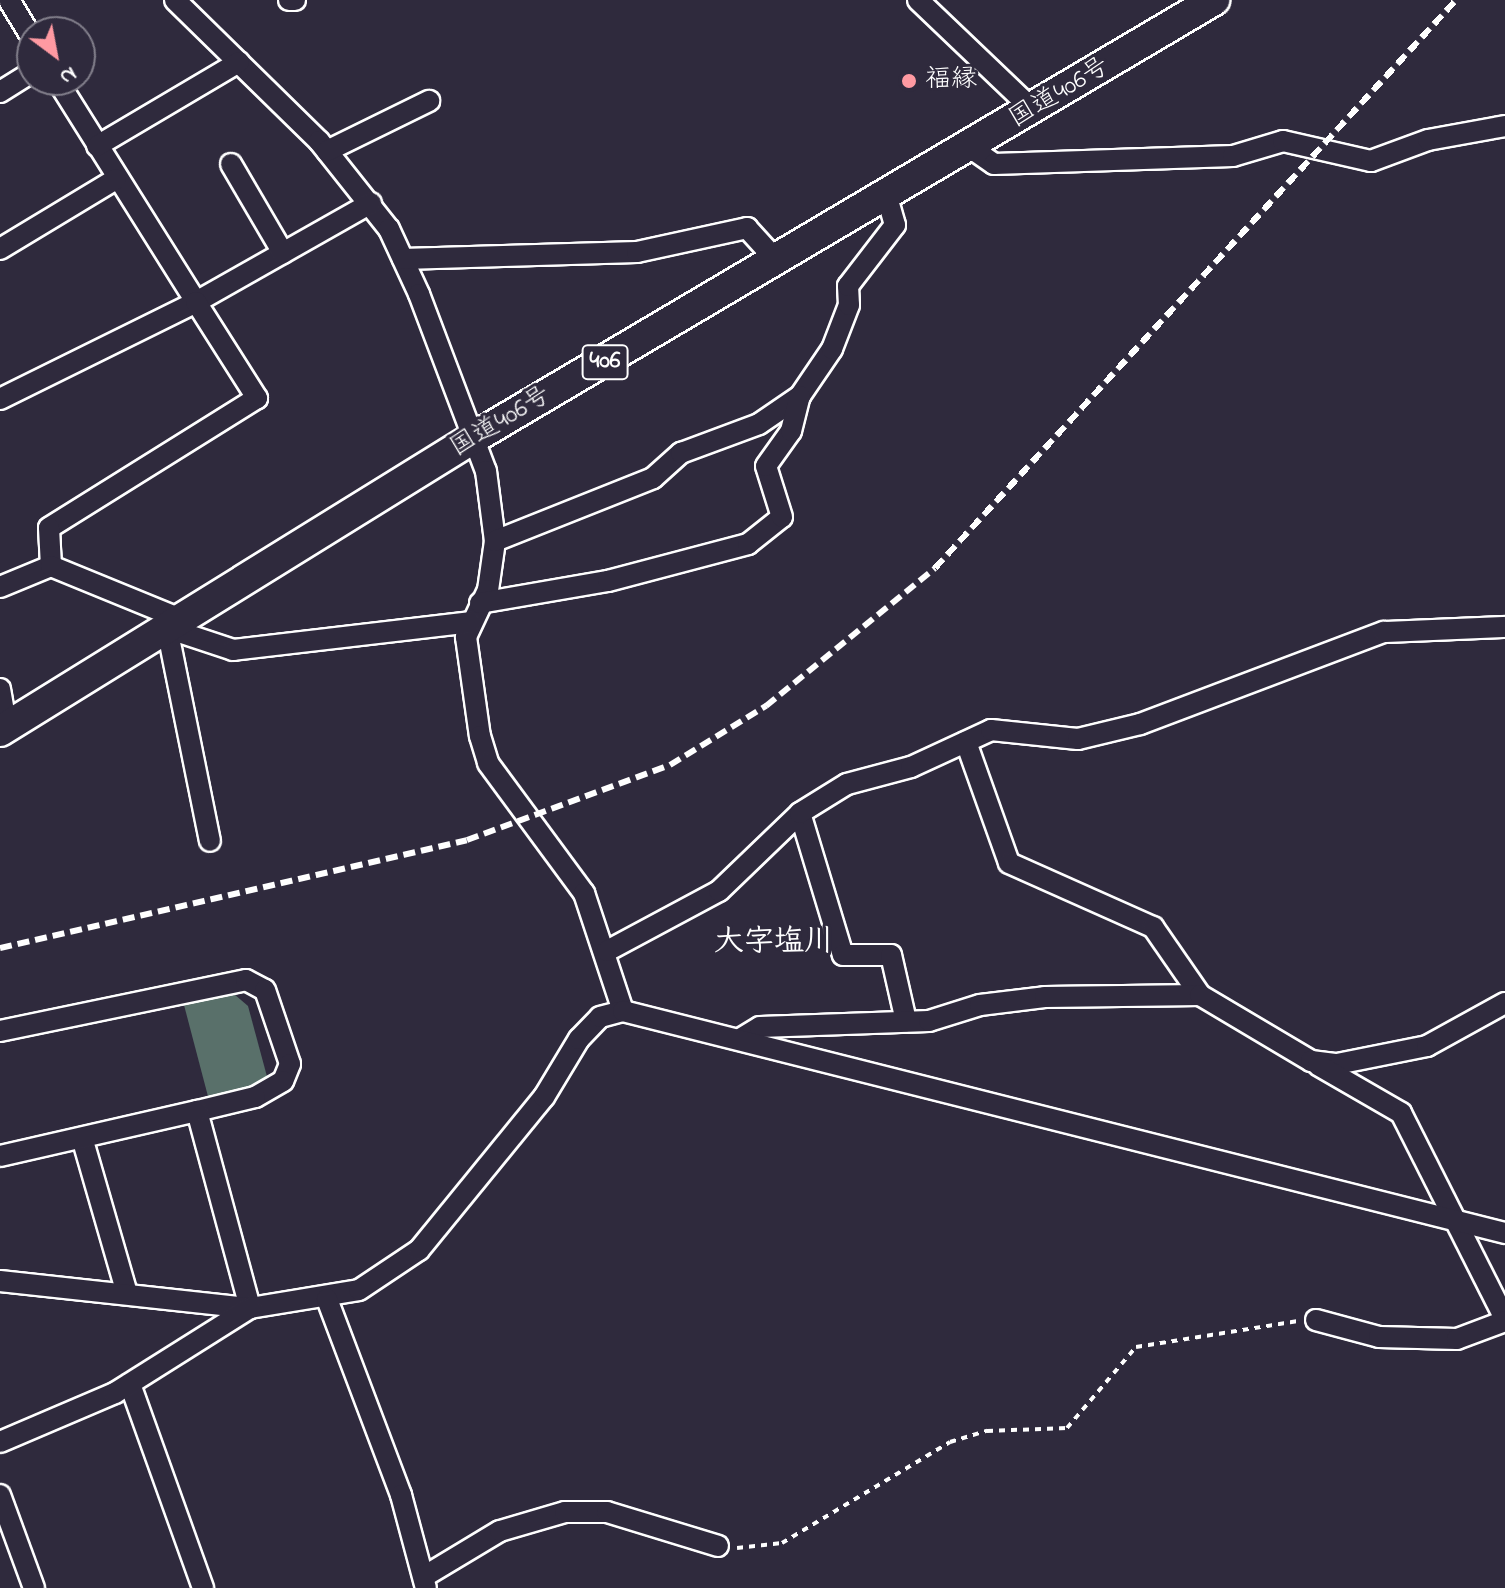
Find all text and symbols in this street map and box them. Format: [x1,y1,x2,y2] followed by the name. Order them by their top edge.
[16,16,96,96] north arrow
[1004,52,1116,136] street label: 国道406号
[53,57,82,92] text: N
[925,65,977,97] place label: 福縁
[900,72,918,90] marker: 福縁
[581,342,629,382] road number: 406
[445,381,557,465] street label: 国道406号
[714,925,834,961] district label: 大字塩川

